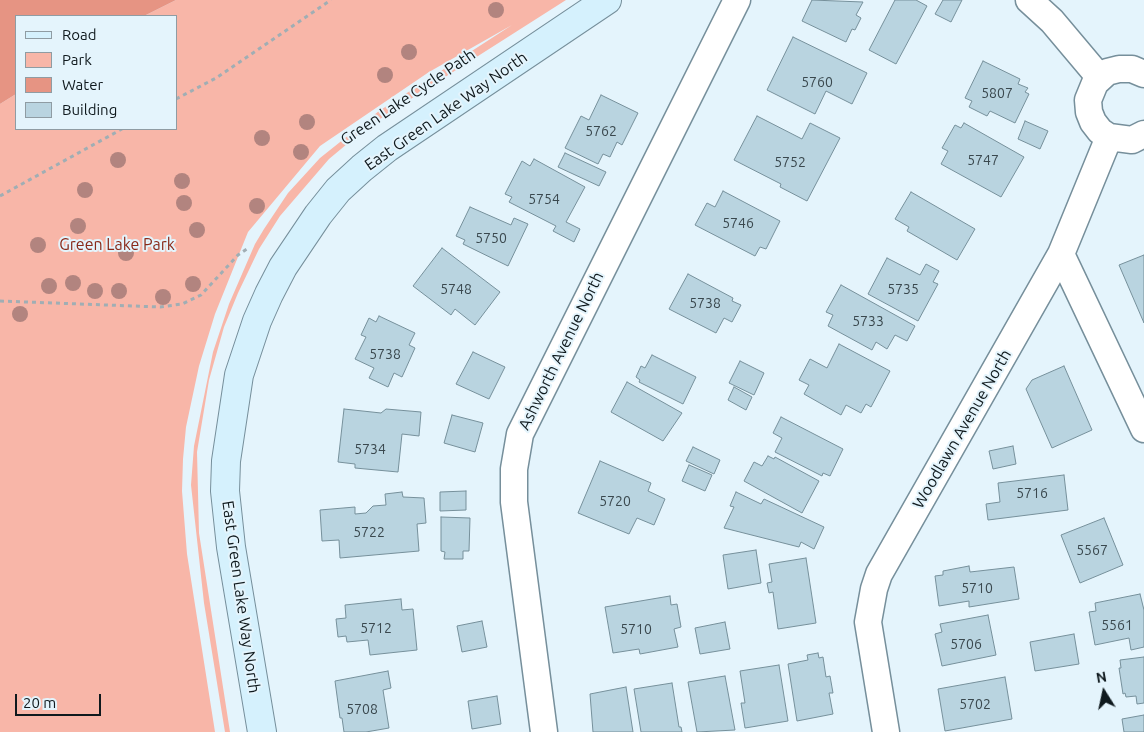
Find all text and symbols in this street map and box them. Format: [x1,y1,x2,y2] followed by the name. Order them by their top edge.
[15,15,178,130] legend
[62,26,97,43] text: Road
[337,45,479,149] street label: Green Lake Cycle Path
[361,47,531,175] street label: East Green Lake Way North
[62,51,92,68] text: Park
[801,74,833,90] house number: 5760
[62,76,103,93] text: Water
[981,85,1013,101] house number: 5807
[62,101,117,118] text: Building
[585,123,617,139] house number: 5762
[967,152,999,168] house number: 5747
[774,154,806,170] house number: 5752
[528,191,560,207] house number: 5754
[722,215,754,231] house number: 5746
[475,230,507,246] house number: 5750
[59,235,175,255] park label: Green Lake Park
[514,269,608,433] street label: Ashworth Avenue North
[440,281,472,297] house number: 5748
[887,281,919,297] house number: 5735
[689,295,721,311] house number: 5738
[852,313,884,329] house number: 5733
[369,346,401,362] house number: 5738
[909,346,1015,512] street label: Woodlawn Avenue North
[354,441,386,457] house number: 5734
[1016,485,1048,501] house number: 5716
[599,493,631,509] house number: 5720
[218,499,264,695] street label: East Green Lake Way North
[353,524,385,540] house number: 5722
[1076,542,1108,558] house number: 5567
[961,580,993,596] house number: 5710
[1101,617,1133,633] house number: 5561
[360,620,392,636] house number: 5712
[620,621,652,637] house number: 5710
[950,636,982,652] house number: 5706
[1079,667,1129,717] north arrow
[1095,668,1108,686] text: N
[18,684,104,716] scale bar
[23,694,56,711] text: 20 m
[959,696,991,712] house number: 5702
[346,701,378,717] house number: 5708

